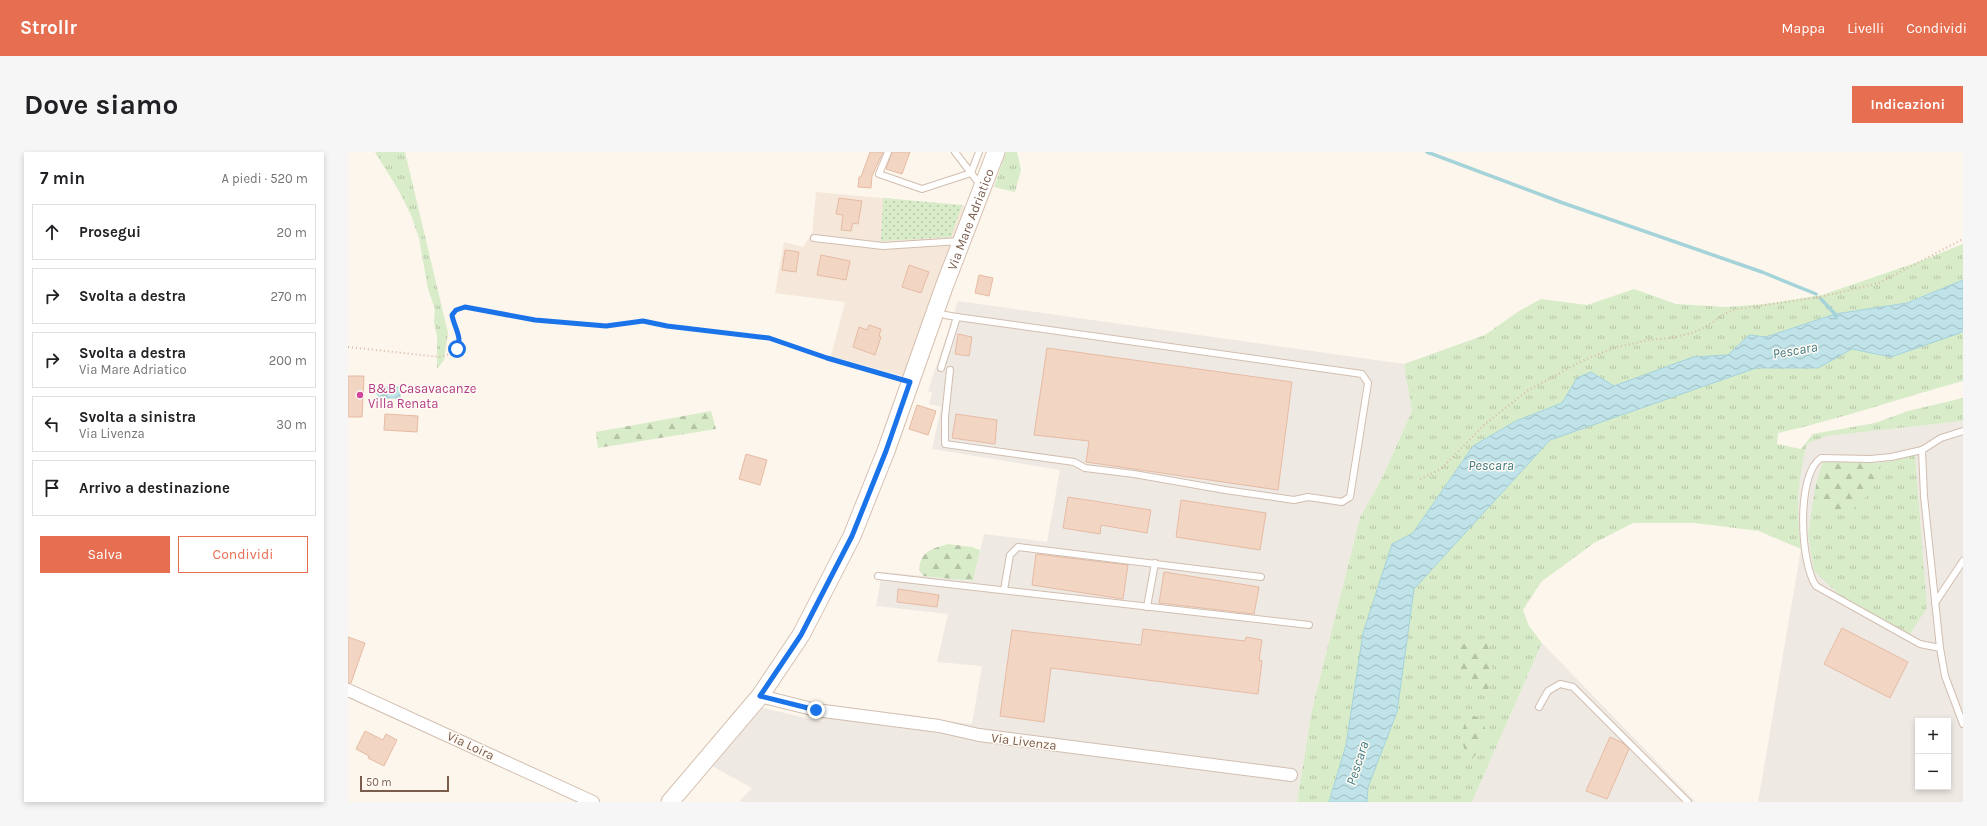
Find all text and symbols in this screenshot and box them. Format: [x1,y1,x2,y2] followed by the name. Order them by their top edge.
[20,17,77,39] text: Strollr
[1782,20,1825,37] text: Mappa
[1847,20,1884,37] text: Livelli
[1906,20,1967,37] text: Condividi
[1852,86,1963,123] button: Indicazioni
[24,88,178,121] text: Dove siamo
[944,167,997,272] street label: Via Mare Adriatico
[40,168,85,188] text: 7 min
[221,171,308,186] text: A piedi · 520 m
[41,221,63,243] icon: ahead
[79,223,141,241] text: Prosegui
[277,225,307,240] text: 20 m
[41,285,63,307] icon: right
[79,287,186,305] text: Svolta a destra
[270,289,307,304] text: 270 m
[1771,338,1819,363] water label: Pescara
[448,340,466,358] route start
[79,344,186,362] text: Svolta a destra
[41,349,63,371] icon: right
[269,353,307,368] text: 200 m
[79,362,187,377] text: Via Mare Adriatico
[368,381,477,411] place label: B&B Casavacanze Villa Renata
[355,390,365,400] marker: B&B Casavacanze Villa Renata
[79,408,196,426] text: Svolta a sinistra
[41,413,63,435] icon: left
[276,417,307,432] text: 30 m
[79,426,145,441] text: Via Livenza
[1468,457,1514,474] water label: Pescara
[41,477,63,499] icon: arrive
[79,479,230,497] text: Arrivo a destinazione
[40,536,170,573] button: Salva
[178,536,308,573] button: Condividi
[807,701,825,719] route end
[1915,718,1951,790] map controls
[1915,718,1951,754] button: +
[445,728,497,763] street label: Via Loira
[990,730,1057,753] street label: Via Livenza
[1342,739,1373,787] water label: Pescara
[1915,754,1951,790] button: −
[360,774,449,793] scale bar
[366,776,392,789] text: 50 m

